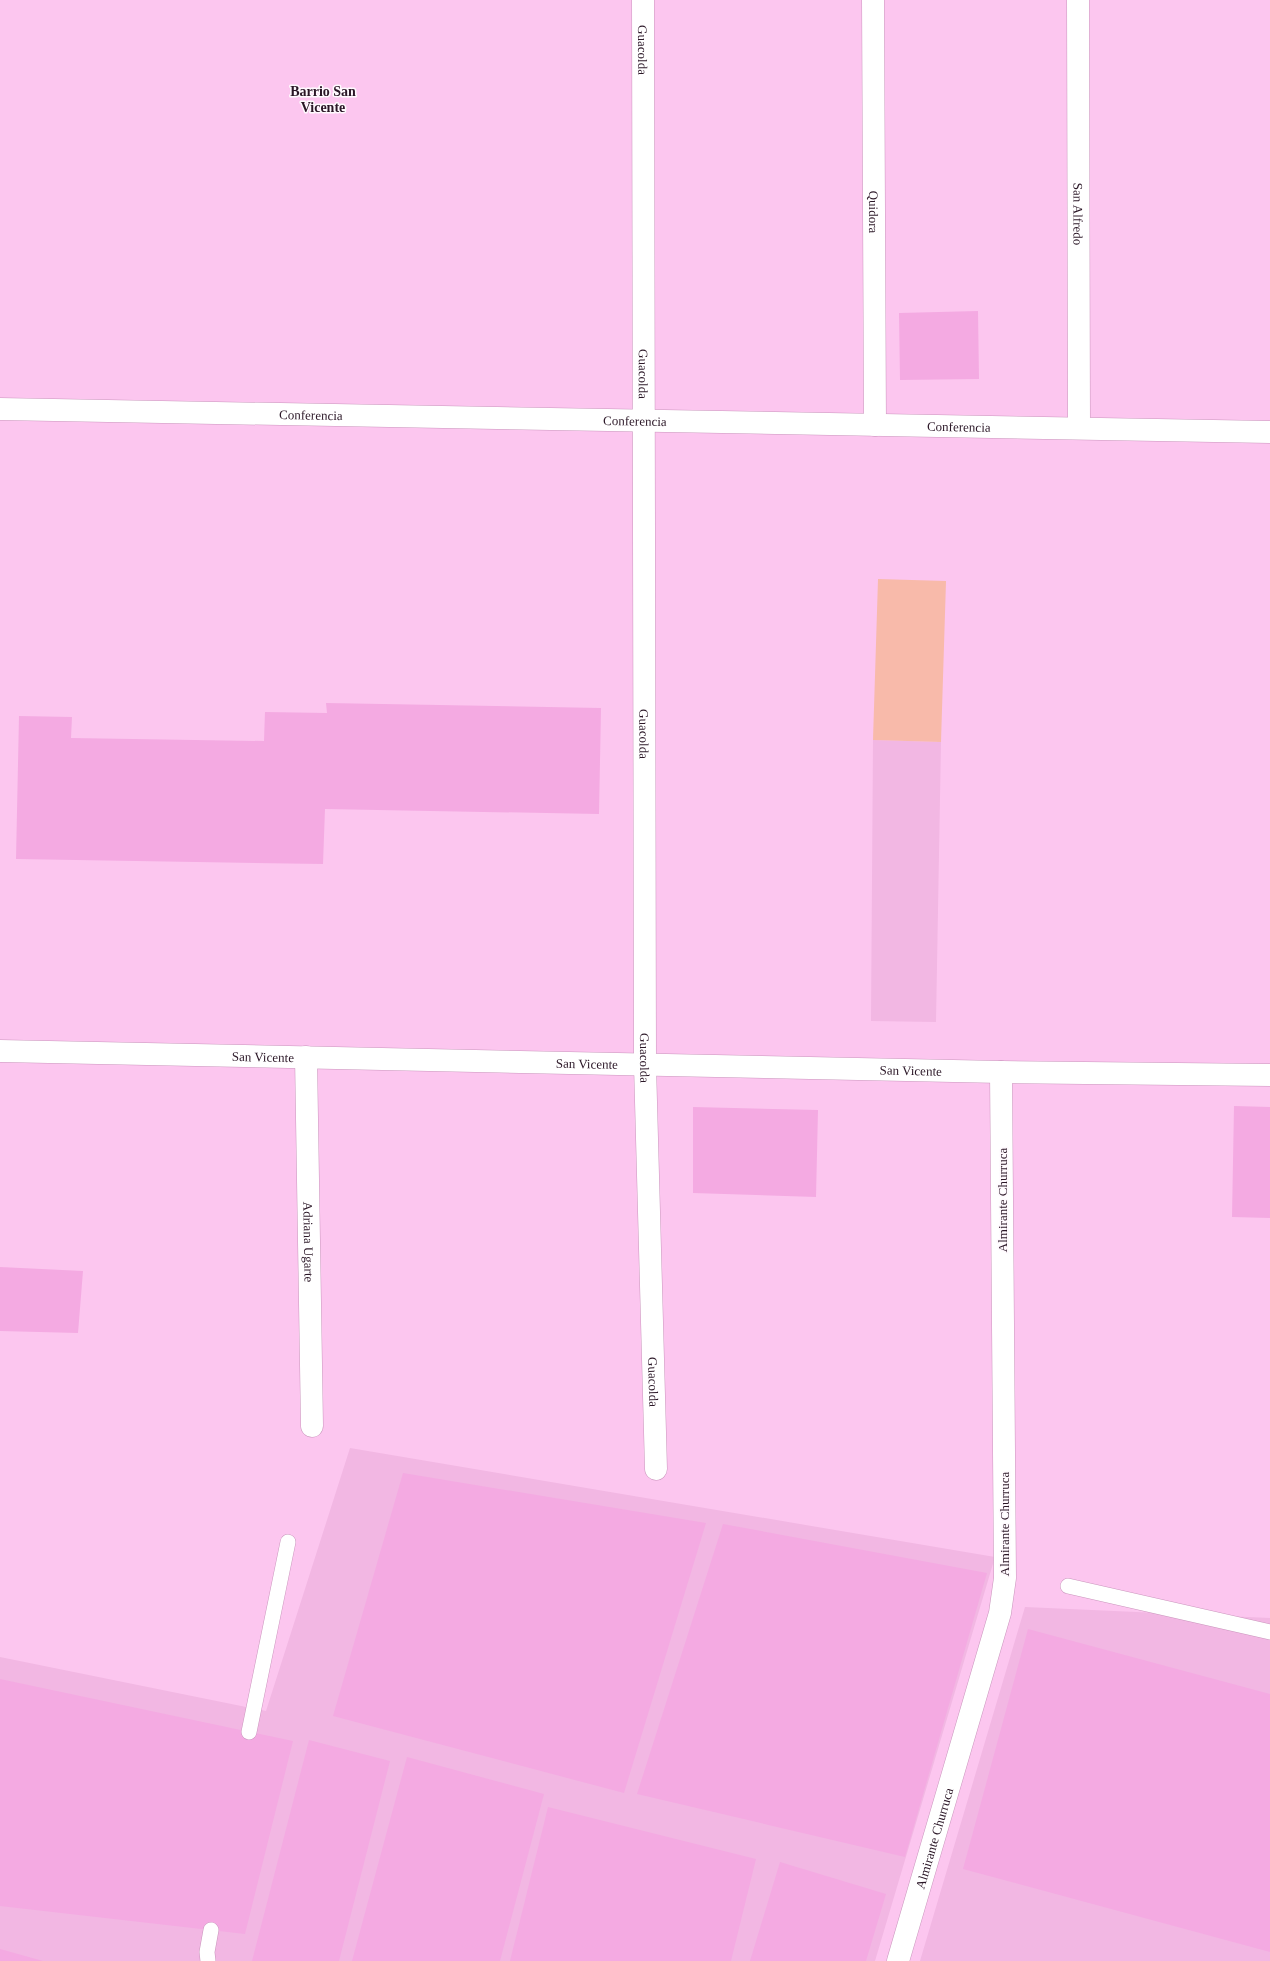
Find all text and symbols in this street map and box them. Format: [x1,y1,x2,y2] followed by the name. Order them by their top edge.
[636,25,651,75] street label: Guacolda
[290,84,356,115] district label: Barrio San Vicente
[1071,183,1086,245] street label: San Alfredo
[866,191,882,234] street label: Quidora
[636,349,651,399] street label: Guacolda
[279,407,343,423] street label: Conferencia
[603,412,667,429] street label: Conferencia
[927,418,991,434] street label: Conferencia
[637,709,652,759] street label: Guacolda
[637,1033,653,1083] street label: Guacolda
[232,1048,294,1065] street label: San Vicente
[556,1055,618,1071] street label: San Vicente
[880,1062,942,1078] street label: San Vicente
[995,1148,1010,1252] street label: Almirante Churruca
[301,1202,317,1283] street label: Adriana Ugarte
[645,1357,662,1407] street label: Guacolda
[997,1472,1012,1576] street label: Almirante Churruca
[912,1786,956,1890] street label: Almirante Churruca

